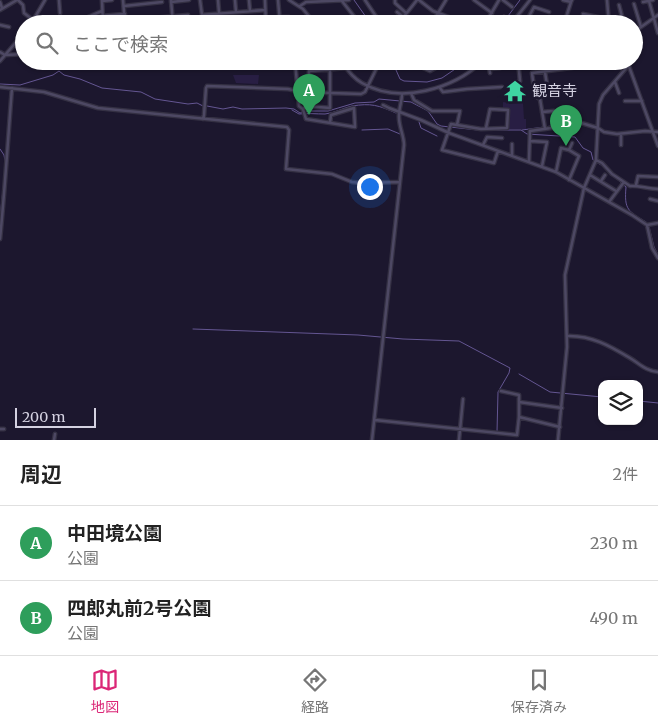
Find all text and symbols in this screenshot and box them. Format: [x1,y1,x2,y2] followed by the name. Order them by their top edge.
[15,15,643,70] search box
[33,29,61,57] icon: search
[73,32,168,56] text: ここで検索
[293,74,325,115] pin: A
[502,78,528,104] temple icon: 観音寺
[532,81,577,100] place label: 観音寺
[550,105,582,146] pin: B
[357,174,383,200] your location
[598,380,643,425] map controls
[598,380,643,425] button: layers
[15,405,96,428] scale bar
[22,408,65,426] text: 200 m
[20,461,62,488] text: 周辺
[612,464,638,484] text: 2件
[67,521,162,545] text: 中田境公園
[30,533,42,553] text: A
[590,533,638,553] text: 230 m
[67,548,99,568] text: 公園
[67,596,211,620] text: 四郎丸前2号公園
[30,608,42,628] text: B
[589,608,638,628] text: 490 m
[67,623,99,643] text: 公園
[91,666,119,716] tab: 地図
[301,666,329,716] tab: 経路
[511,666,567,716] tab: 保存済み

